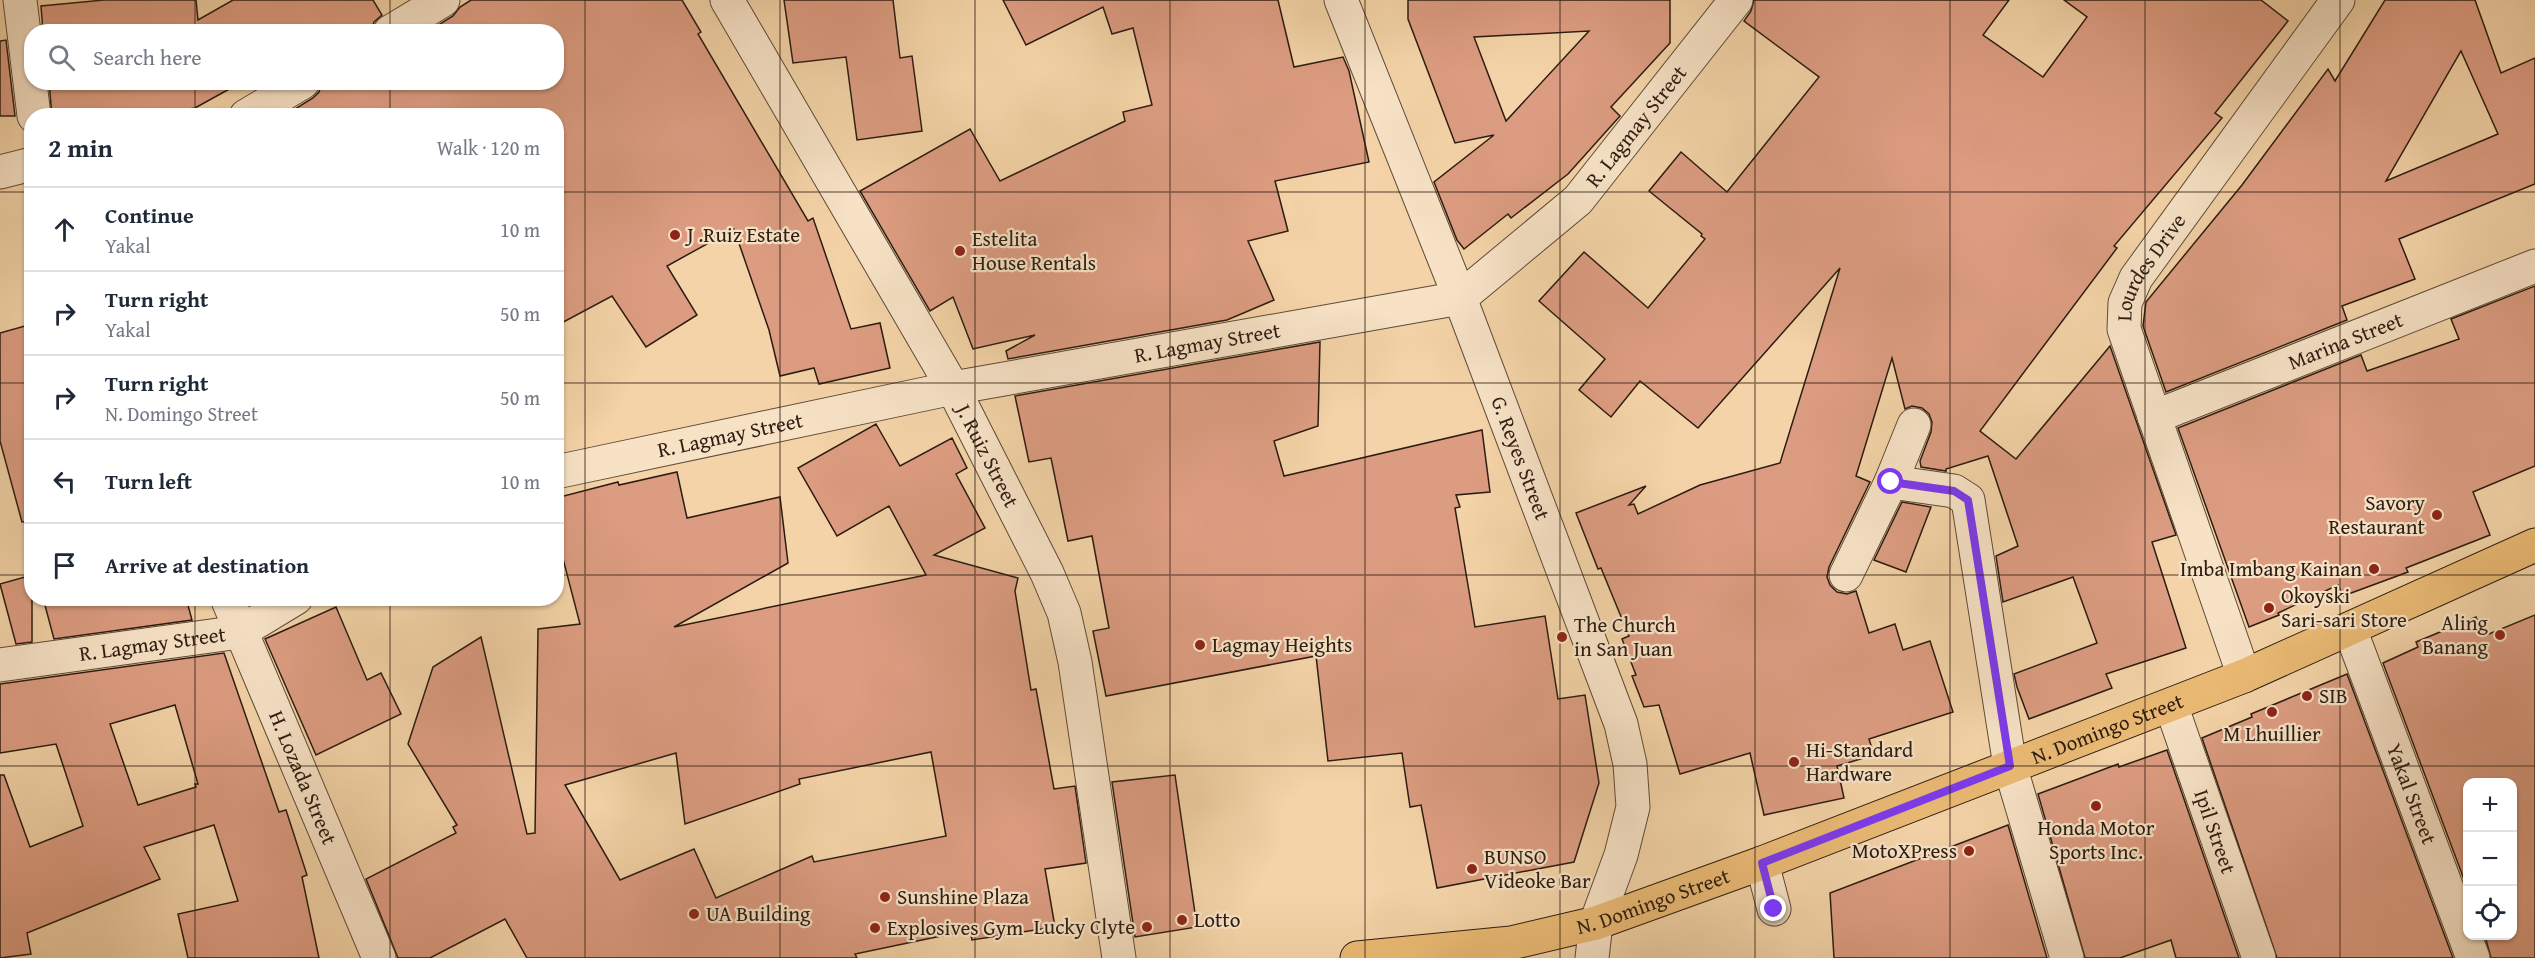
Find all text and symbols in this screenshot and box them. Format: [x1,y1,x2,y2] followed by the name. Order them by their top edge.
[24,24,564,90] search box
[45,41,78,74] icon: search
[93,41,202,73] text: Search here
[1578,58,1694,194] street label: R. Lagmay Street
[48,128,113,167] text: 2 min
[437,133,540,162] text: Walk · 120 m
[105,199,194,231] text: Continue
[2108,207,2193,322] street label: Lourdes Drive
[48,213,81,246] icon: ahead
[500,215,540,244] text: 10 m
[684,219,800,250] place label: J .Ruiz Estate
[972,223,1096,278] place label: Estelita House Rentals
[668,228,682,242] marker: J .Ruiz Estate
[105,231,151,260] text: Yakal
[953,244,967,258] marker: Estelita House Rentals
[105,283,208,315] text: Turn right
[48,297,81,330] icon: right
[500,299,540,328] text: 50 m
[2283,304,2408,377] street label: Marina Street
[1132,314,1283,371] street label: R. Lagmay Street
[105,315,151,344] text: Yakal
[105,367,208,399] text: Turn right
[48,381,81,414] icon: right
[500,383,540,412] text: 50 m
[1483,392,1559,525] street label: G. Reyes Street
[947,396,1027,513] street label: J. Ruiz Street
[105,399,258,428] text: N. Domingo Street
[655,404,806,465] street label: R. Lagmay Street
[48,465,81,498] icon: left
[105,465,192,497] text: Turn left
[500,467,540,496] text: 10 m
[1877,468,1903,494] route start
[2328,487,2426,542] place label: Savory Restaurant
[2430,508,2444,522] marker: Savory Restaurant
[48,549,81,582] icon: arrive
[105,549,309,581] text: Arrive at destination
[2180,553,2362,584] place label: Imba Imbang Kainan
[2367,562,2381,576] marker: Imba Imbang Kainan
[2281,580,2407,635] place label: Okoyski Sari-sari Store
[2262,601,2276,615] marker: Okoyski Sari-sari Store
[2422,607,2489,662] place label: Aling Banang
[1574,609,1676,664] place label: The Church in San Juan
[77,618,228,669] street label: R. Lagmay Street
[2493,628,2507,642] marker: Aling Banang
[1212,629,1352,660] place label: Lagmay Heights
[1555,630,1569,644] marker: The Church in San Juan
[1193,638,1207,652] marker: Lagmay Heights
[2319,680,2348,711] place label: SIB
[2027,685,2188,772] street label: N. Domingo Street
[2300,689,2314,703] marker: SIB
[2265,705,2279,719] marker: M Lhuillier
[261,706,346,850] street label: H. Lozada Street
[2223,718,2321,749] place label: M Lhuillier
[1806,734,1914,789] place label: Hi-Standard Hardware
[2379,739,2445,849] street label: Yakal Street
[1787,755,1801,769] marker: Hi-Standard Hardware
[2463,778,2517,940] map controls
[2463,778,2517,832] button: +
[2186,785,2245,878] street label: Ipil Street
[2089,799,2103,813] marker: Honda Motor Sports Inc.
[2038,812,2155,867] place label: Honda Motor Sports Inc.
[2463,832,2517,886] button: −
[1852,835,1957,866] place label: MotoXPress
[1484,841,1591,896] place label: BUNSO Videoke Bar
[1962,844,1976,858] marker: MotoXPress
[1573,860,1735,942] street label: N. Domingo Street
[1465,862,1479,876] marker: BUNSO Videoke Bar
[897,881,1029,912] place label: Sunshine Plaza
[2463,886,2517,940] button: locate
[878,890,892,904] marker: Sunshine Plaza
[1760,895,1786,921] route end
[706,898,811,929] place label: UA Building
[1194,904,1241,935] place label: Lotto
[687,907,701,921] marker: UA Building
[1034,911,1135,942] place label: Lucky Clyte
[887,912,1023,943] place label: Explosives Gym
[1175,913,1189,927] marker: Lotto
[1140,920,1154,934] marker: Lucky Clyte
[868,921,882,935] marker: Explosives Gym

